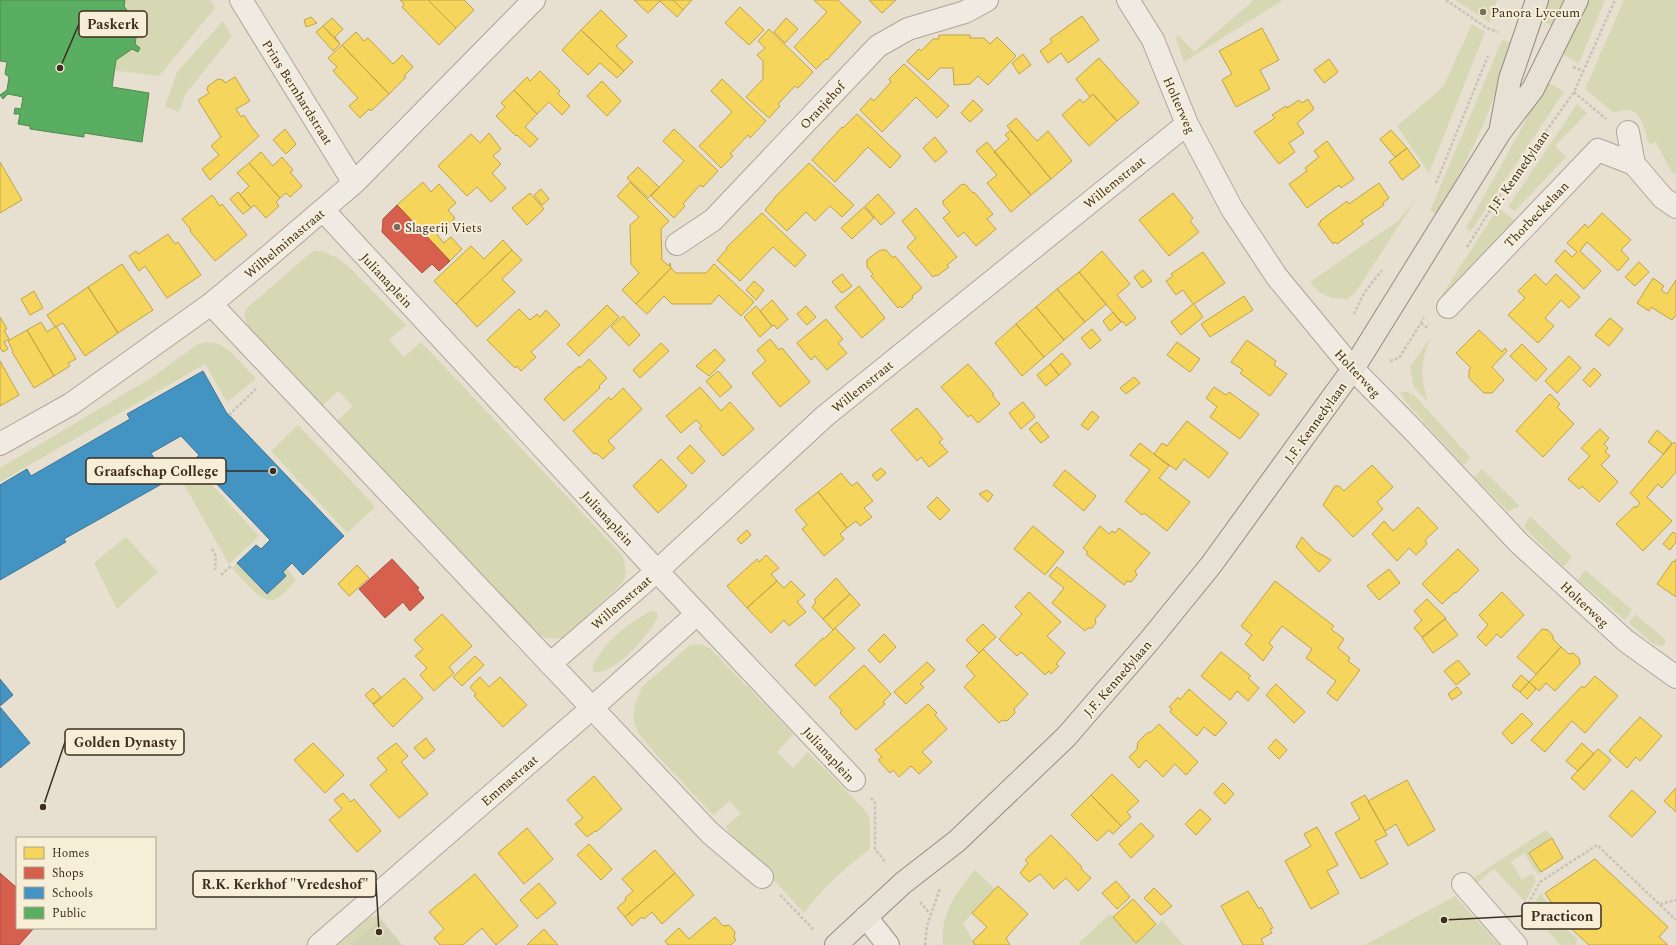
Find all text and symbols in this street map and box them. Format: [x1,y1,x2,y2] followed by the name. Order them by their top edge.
[1491,3,1580,23] place label: Panora Lyceum
[1478,7,1488,17] marker: Panora Lyceum
[79,11,147,37] callout: Paskerk
[87,14,140,35] text: Paskerk
[257,36,338,149] street label: Prins Bernhardstraat
[1158,74,1201,137] street label: Holterweg
[795,76,851,134] street label: Oranjehof
[1483,126,1555,217] street label: J.F. Kennedylaan
[1079,151,1150,214] street label: Willemstraat
[1500,177,1574,252] street label: Thorbeckelaan
[240,204,330,284] street label: Wilhelminastraat
[405,218,482,238] place label: Slagerij Viets
[392,222,402,232] marker: Slagerij Viets
[355,248,418,313] street label: Julianaplein
[1329,345,1385,403] street label: Holterweg
[827,355,898,418] street label: Willemstraat
[1280,378,1352,467] street label: J.F. Kennedylaan
[86,458,226,484] callout: Graafschap College
[94,461,218,482] text: Graafschap College
[576,486,639,551] street label: Julianaplein
[587,570,657,635] street label: Willemstraat
[1555,577,1613,633] street label: Holterweg
[1079,636,1157,721] street label: J.F. Kennedylaan
[797,722,860,787] street label: Julianaplein
[65,729,184,755] callout: Golden Dynasty
[74,732,178,753] text: Golden Dynasty
[477,750,543,811] street label: Emmastraat
[16,837,156,929] legend
[52,844,90,863] text: Homes
[52,864,84,883] text: Shops
[193,871,376,897] callout: R.K. Kerkhof "Vredeshof"
[201,874,369,895] text: R.K. Kerkhof "Vredeshof"
[52,884,93,903] text: Schools
[1522,903,1601,929] callout: Practicon
[52,904,86,923] text: Public
[1531,906,1594,927] text: Practicon

